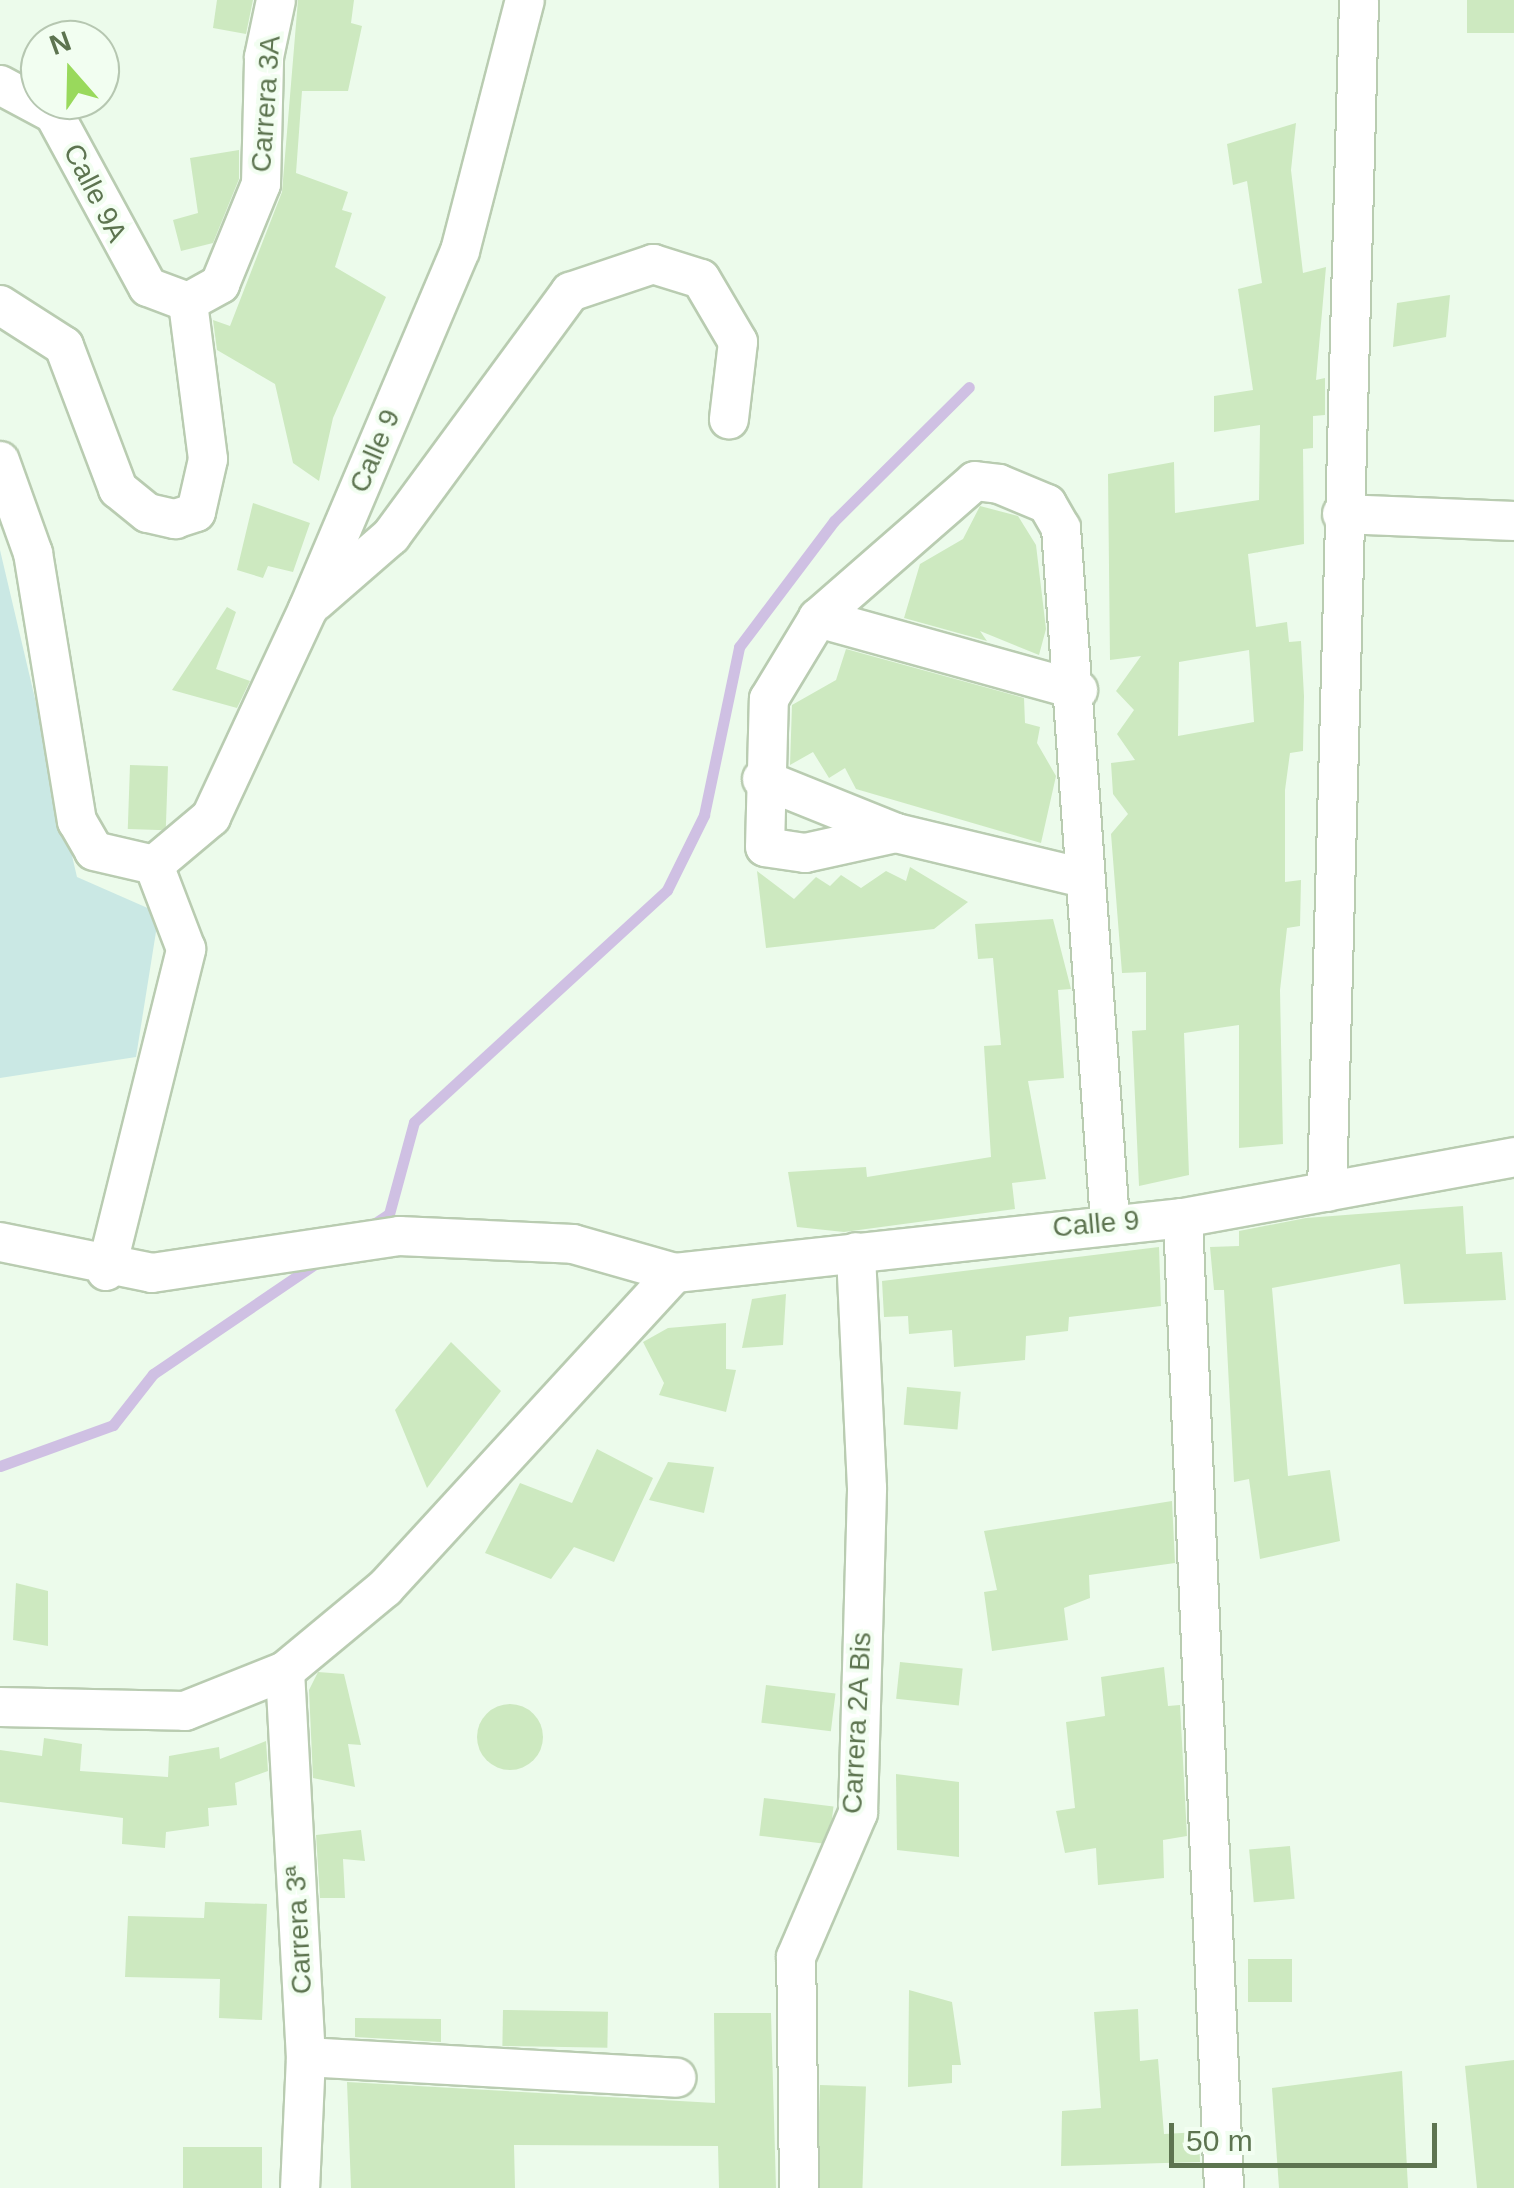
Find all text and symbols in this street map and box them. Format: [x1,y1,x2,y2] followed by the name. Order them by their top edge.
[20,20,120,120] north arrow
[45,25,75,61] text: N
[244,35,288,173] street label: Carrera 3A
[56,138,134,248] street label: Calle 9A
[343,404,407,498] street label: Calle 9
[1051,1203,1141,1245] street label: Calle 9
[835,1630,879,1816] street label: Carrera 2A Bis
[279,1865,319,1995] street label: Carrera 3ª
[1174,2103,1442,2165] scale bar
[1186,2124,1253,2157] text: 50 m

